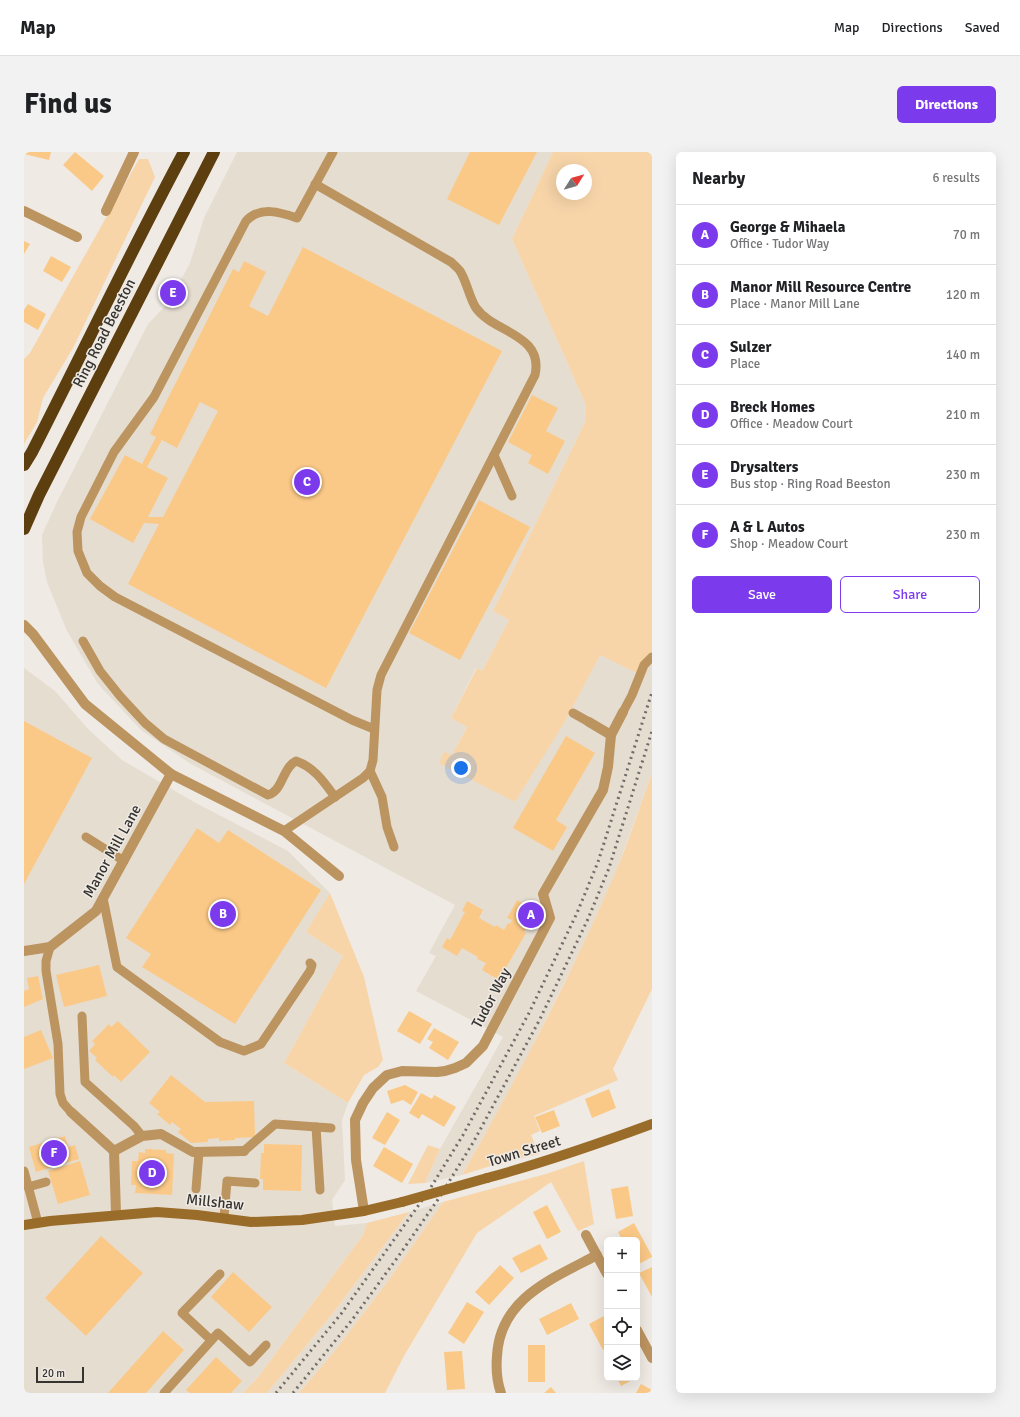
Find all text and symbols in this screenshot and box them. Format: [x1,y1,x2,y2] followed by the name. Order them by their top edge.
[20,16,56,40] text: Map
[834,19,860,36] text: Map
[882,19,943,36] text: Directions
[965,19,1000,36] text: Saved
[897,86,996,123] button: Directions
[24,87,112,121] text: Find us
[556,164,592,200] north arrow
[692,168,745,189] text: Nearby
[932,170,980,186] text: 6 results
[730,218,845,236] text: George & Mihaela
[701,227,709,243] text: A
[953,227,980,243] text: 70 m
[730,236,829,252] text: Office · Tudor Way
[69,276,139,390] street label: Ring Road Beeston
[160,278,186,308] pin: E
[730,278,911,296] text: Manor Mill Resource Centre
[701,287,709,303] text: B
[946,287,980,303] text: 120 m
[730,296,860,312] text: Place · Manor Mill Lane
[730,338,772,356] text: Sulzer
[701,347,709,363] text: C
[946,347,980,363] text: 140 m
[730,356,760,372] text: Place
[730,398,815,416] text: Breck Homes
[701,407,709,423] text: D
[946,407,980,423] text: 210 m
[730,416,853,432] text: Office · Meadow Court
[730,458,798,476] text: Drysalters
[294,467,320,497] pin: C
[701,467,709,483] text: E
[946,467,980,483] text: 230 m
[730,476,891,492] text: Bus stop · Ring Road Beeston
[730,518,805,536] text: A & L Autos
[702,527,708,543] text: F
[946,527,980,543] text: 230 m
[730,536,848,552] text: Shop · Meadow Court
[692,576,832,613] button: Save
[840,576,980,613] button: Share
[451,758,471,778] your location
[79,801,145,901] street label: Manor Mill Lane
[210,899,236,929] pin: B
[518,900,544,930] pin: A
[468,965,514,1031] street label: Tudor Way
[485,1131,563,1171] street label: Town Street
[41,1138,67,1168] pin: F
[139,1158,165,1188] pin: D
[185,1190,245,1214] street label: Millshaw
[604,1237,640,1381] map controls
[604,1237,640,1273] button: +
[604,1273,640,1309] button: −
[604,1309,640,1345] button: locate
[604,1345,640,1381] button: layers
[36,1365,84,1384] scale bar
[42,1367,65,1380] text: 20 m

